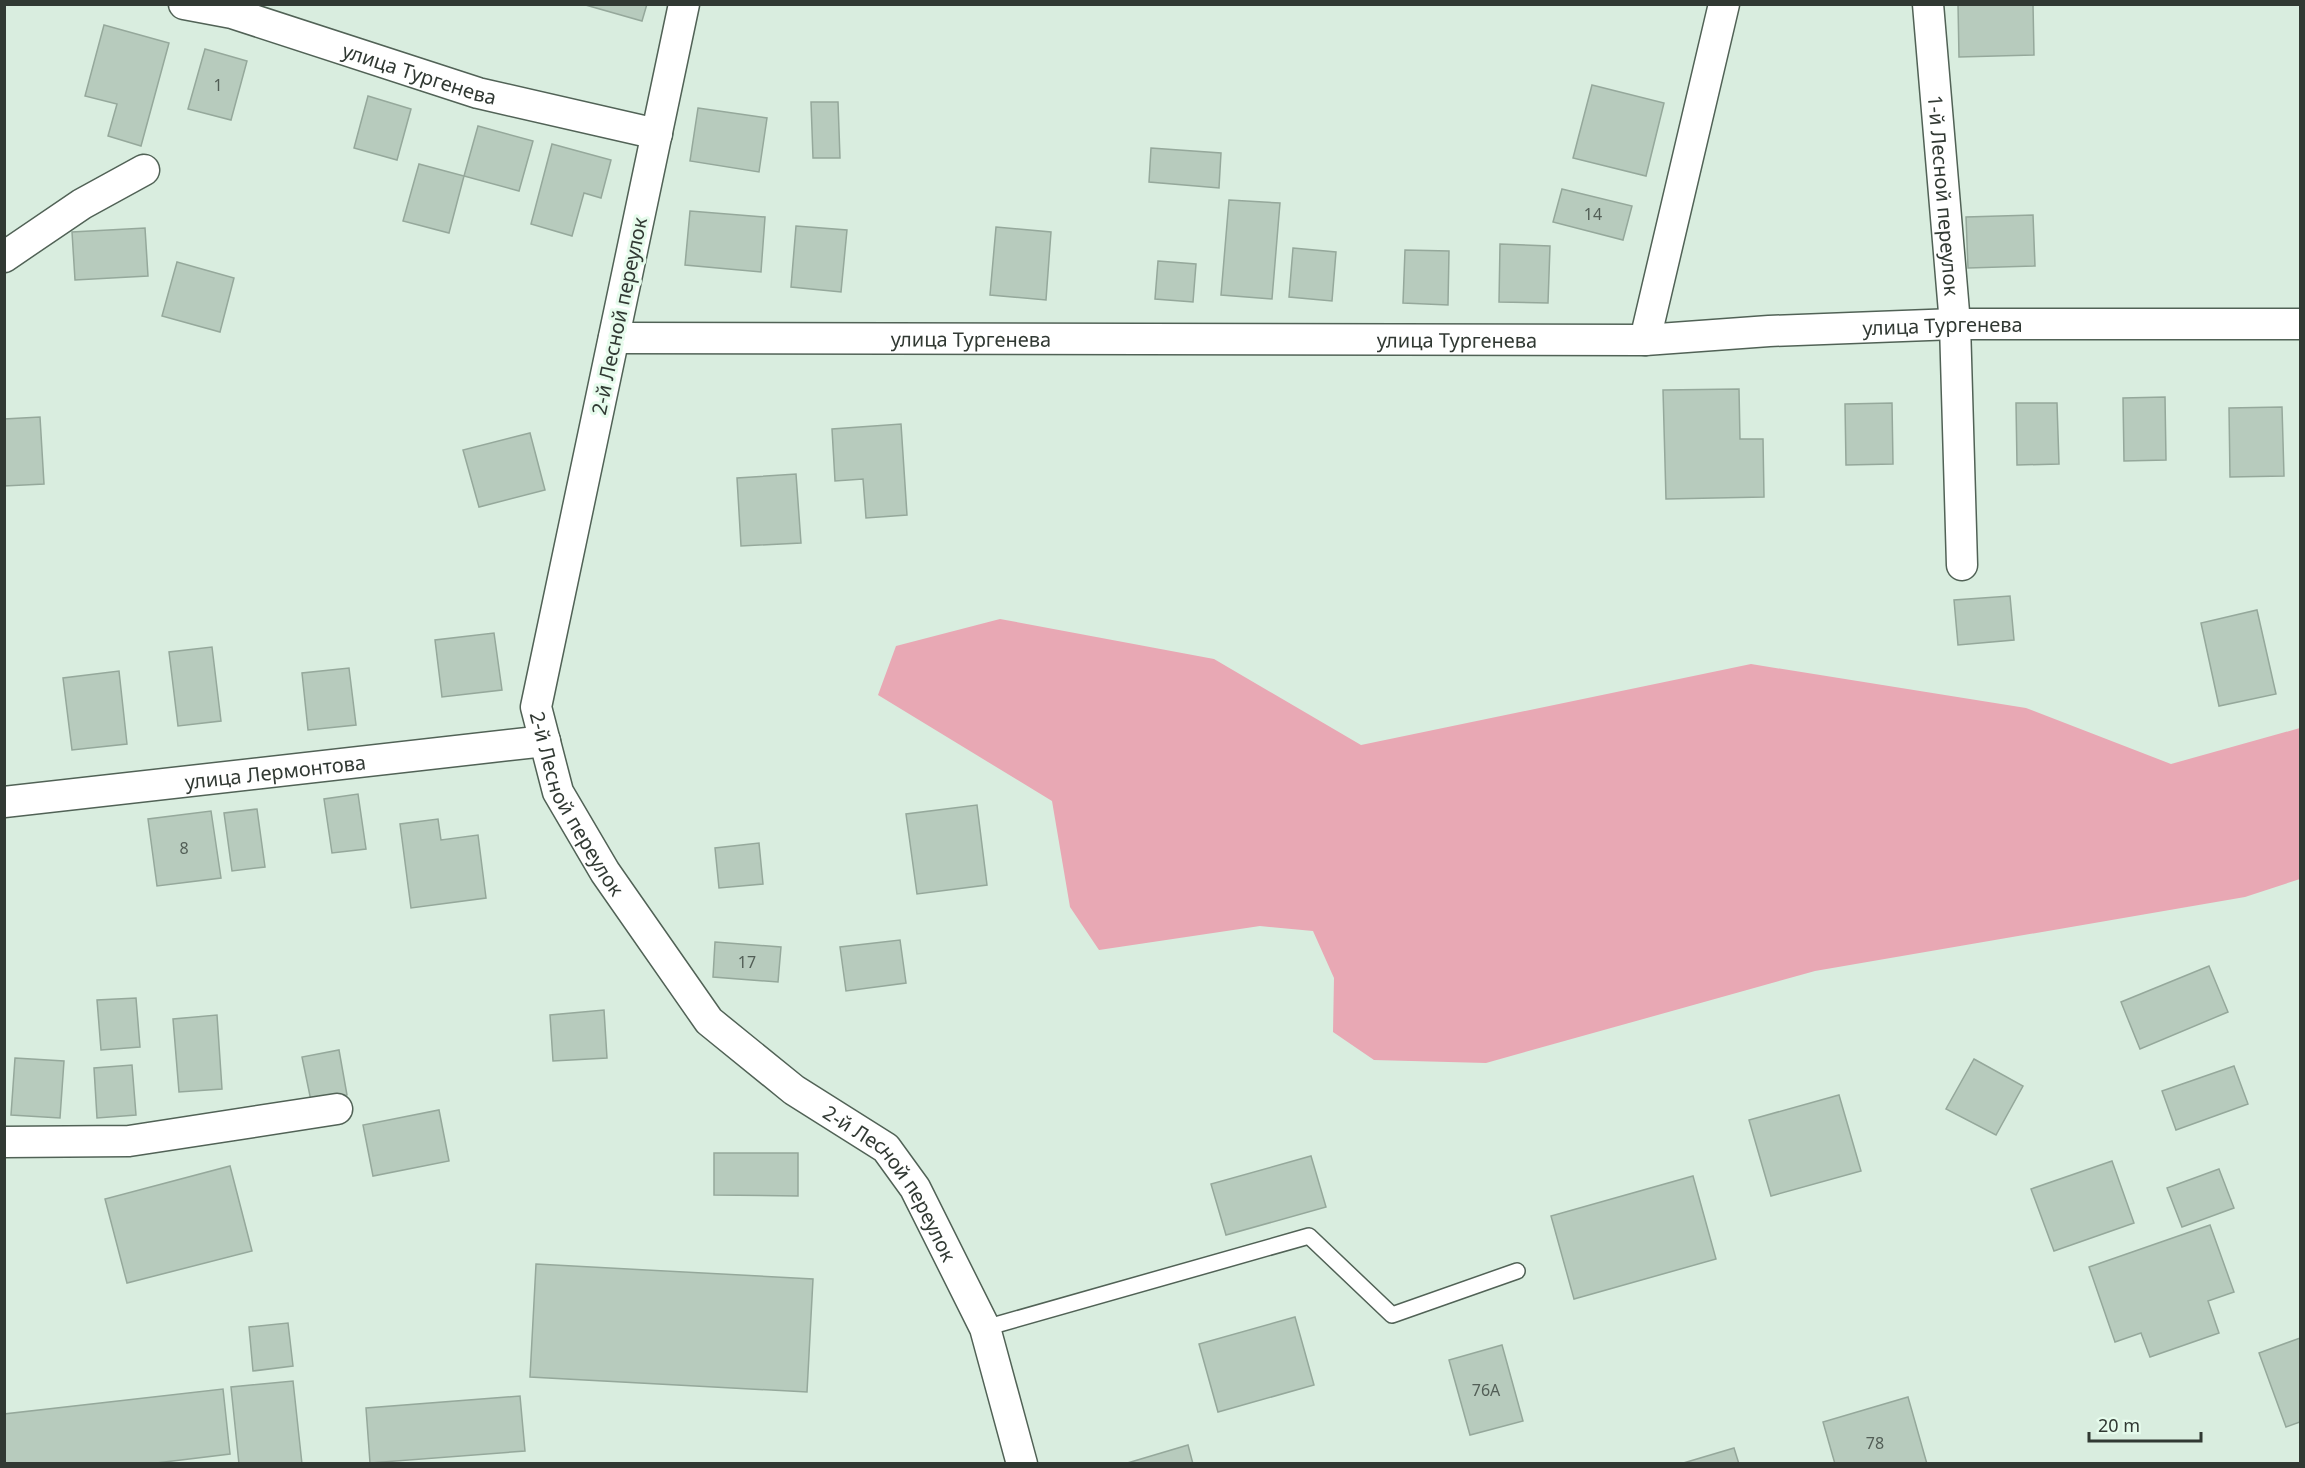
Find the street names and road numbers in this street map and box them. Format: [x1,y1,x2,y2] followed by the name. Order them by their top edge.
[339,36,499,110] street label: улица Тургенева
[1922,94,1966,297] street label: 1-й Лесной переулок
[585,214,653,417] street label: 2-й Лесной переулок
[1862,310,2023,341] street label: улица Тургенева
[891,325,1051,352] street label: улица Тургенева
[1377,326,1537,353] street label: улица Тургенева
[524,708,631,901] street label: 2-й Лесной переулок
[183,748,367,795] street label: улица Лермонтова
[818,1098,963,1266] street label: 2-й Лесной переулок

